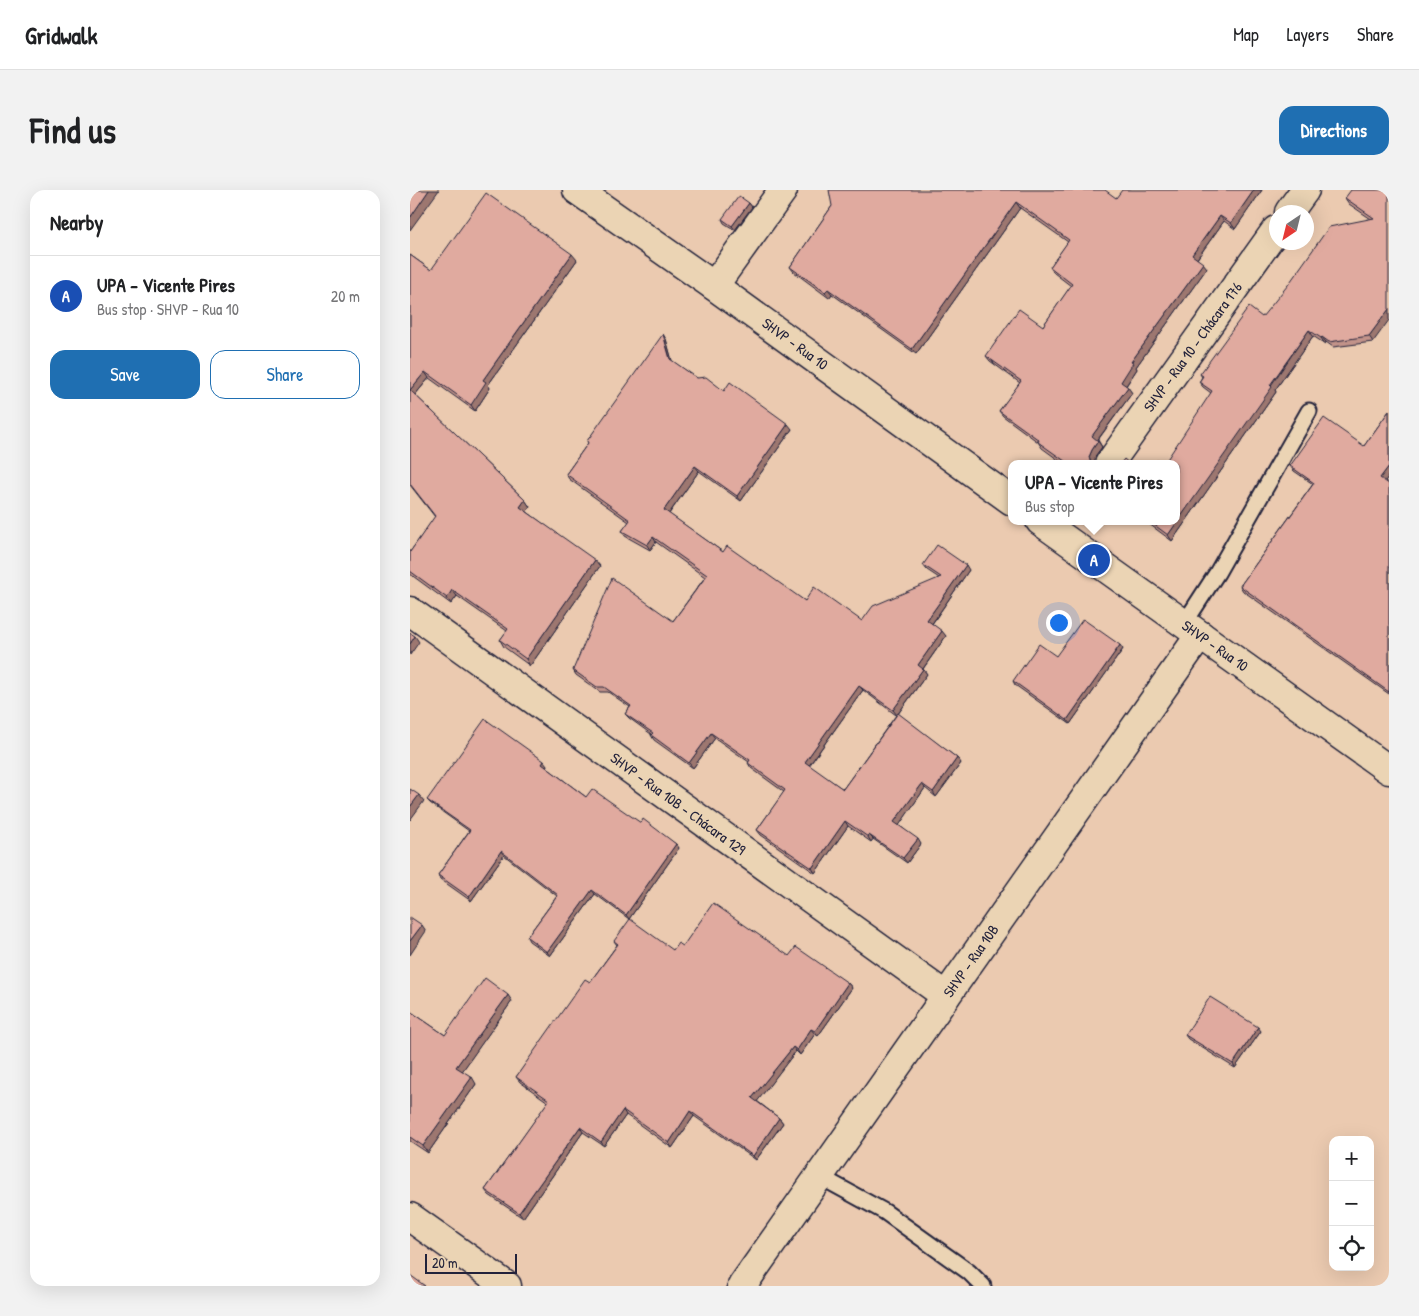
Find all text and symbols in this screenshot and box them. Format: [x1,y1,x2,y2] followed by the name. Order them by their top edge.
[25,19,97,51] text: Gridwalk
[1233,22,1259,47] text: Map
[1287,22,1329,47] text: Layers
[1357,22,1394,47] text: Share
[1279,106,1389,155] button: Directions
[30,107,116,154] text: Find us
[1269,205,1314,250] north arrow
[50,208,103,237] text: Nearby
[97,272,235,298] text: UPA - Vicente Pires
[1138,277,1247,416] street label: SHVP - Rua 10 - Chácara 176
[62,285,70,307] text: A
[331,285,360,307] text: 20 m
[97,298,239,320] text: Bus stop · SHVP - Rua 10
[758,313,833,375] street label: SHVP - Rua 10
[50,350,200,399] button: Save
[210,350,360,399] button: Share
[1008,460,1180,525] popup
[1025,469,1163,495] text: UPA - Vicente Pires
[1025,495,1074,517] text: Bus stop
[1078,541,1110,579] pin: A
[1046,610,1072,636] your location
[1178,615,1253,676] street label: SHVP - Rua 10
[606,747,751,860] street label: SHVP - Rua 10B - Chácara 129
[938,920,1003,1001] street label: SHVP - Rua 10B
[1329,1136,1374,1271] map controls
[1329,1136,1374,1181] button: +
[1329,1181,1374,1226] button: −
[1329,1226,1374,1271] button: locate
[425,1251,518,1274] scale bar
[432,1253,458,1272] text: 20 m

